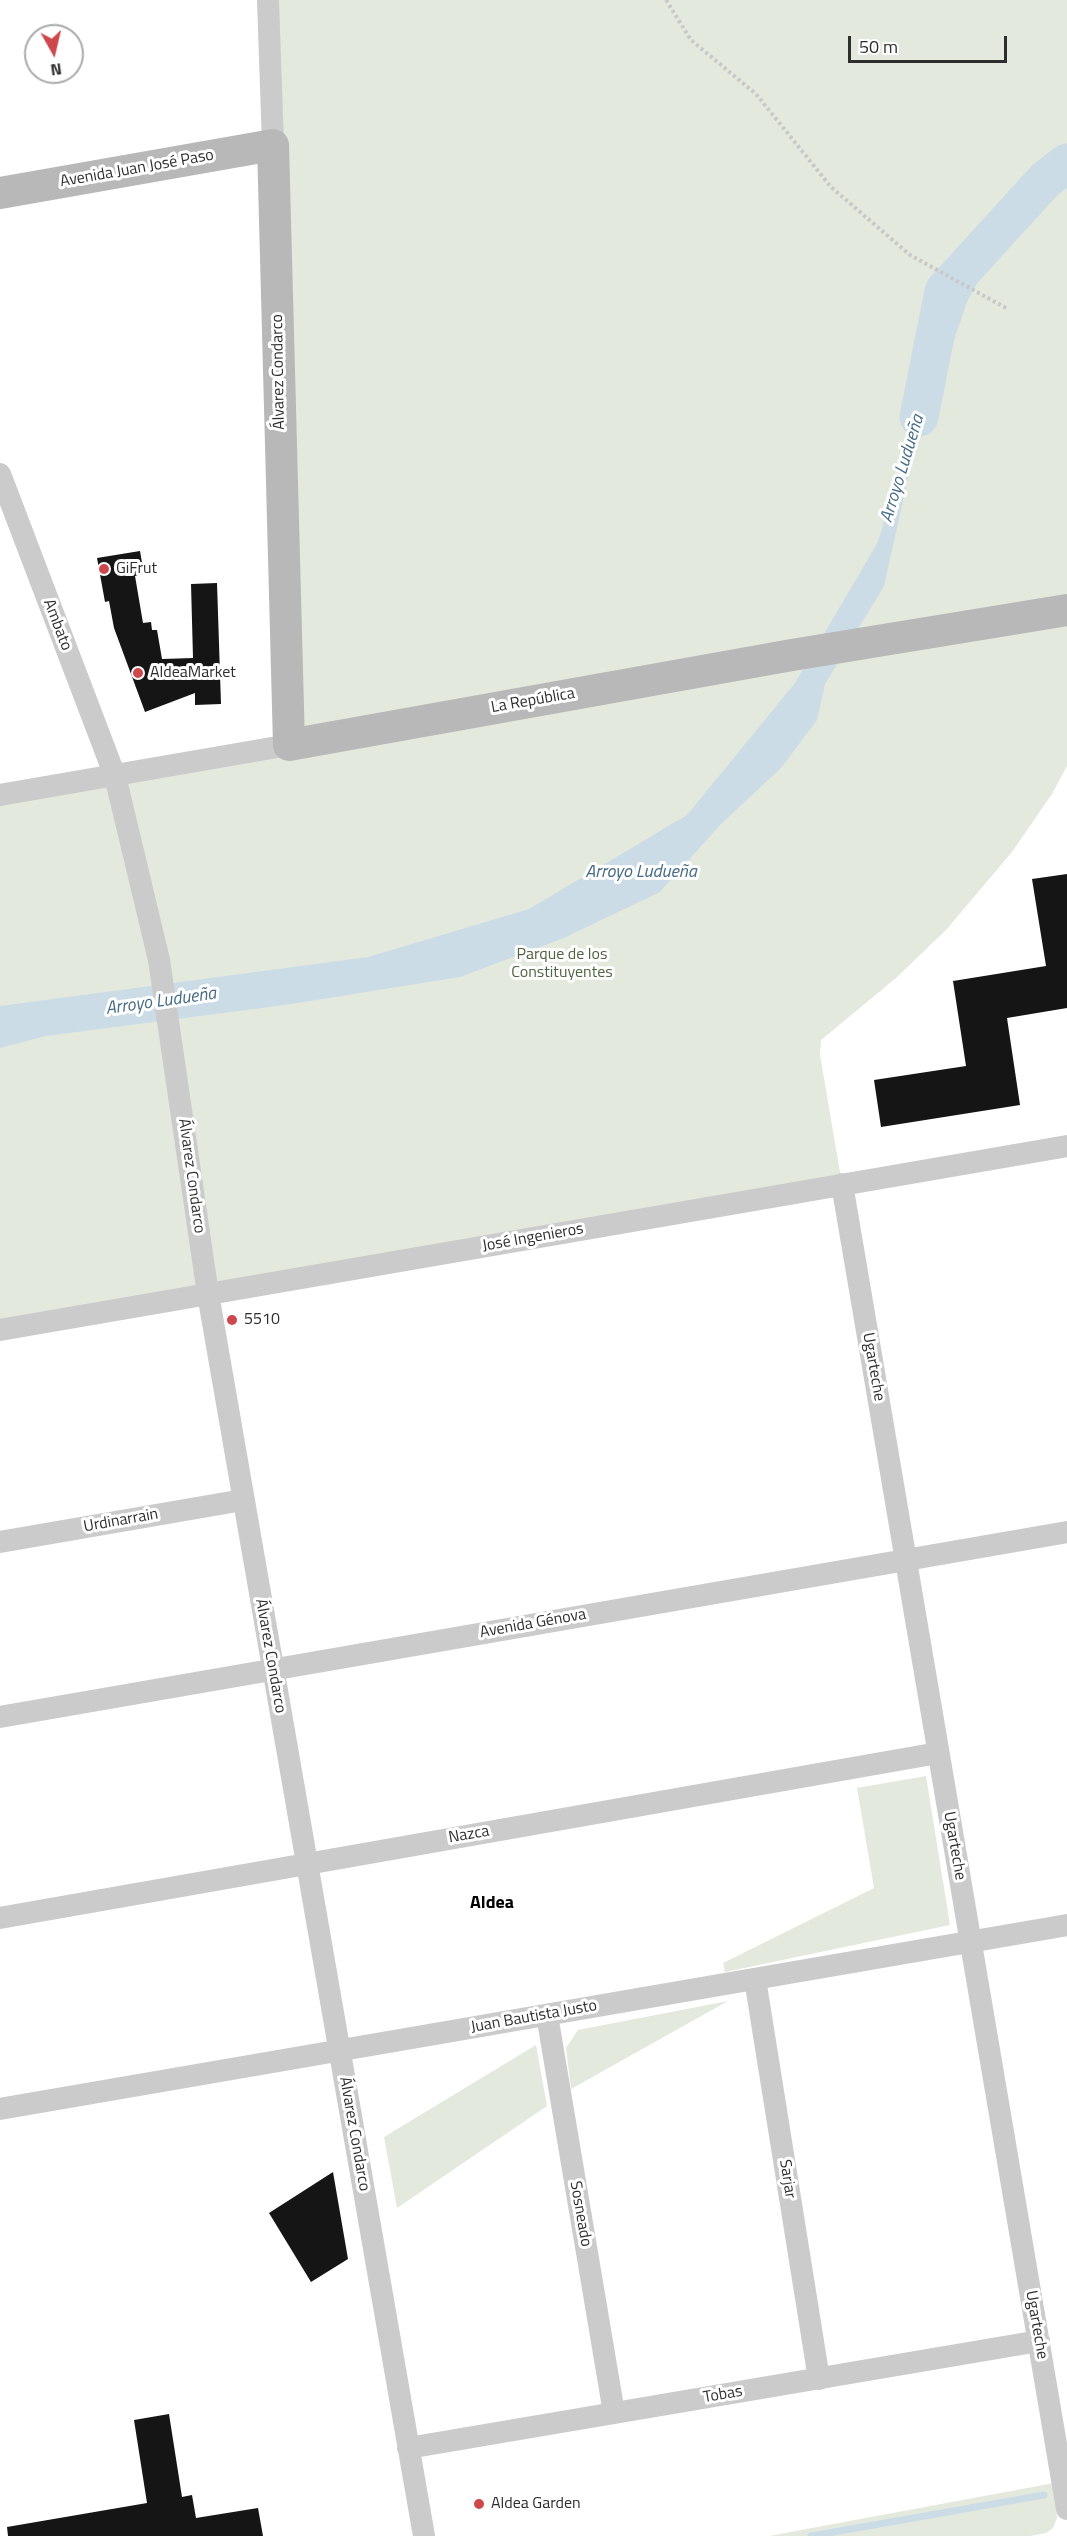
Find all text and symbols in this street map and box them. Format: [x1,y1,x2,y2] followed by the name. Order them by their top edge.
[24,24,84,84] north arrow
[851,24,1010,62] scale bar
[859,33,898,60] text: 50 m
[49,57,63,82] text: N
[59,146,215,192] street label: Avenida Juan José Paso
[268,314,290,430] street label: Álvarez Condarco
[876,413,930,525] water label: Arroyo Ludueña
[116,559,157,579] place label: GiFrut
[97,562,111,576] marker: GiFrut
[38,597,76,653] street label: Ambato
[150,663,236,683] place label: AldeaMarket
[131,666,145,680] marker: AldeaMarket
[490,684,576,718] street label: La República
[585,862,697,884] water label: Arroyo Ludueña
[511,945,613,983] park label: Parque de los Constituyentes
[104,984,218,1020] water label: Arroyo Ludueña
[173,1117,209,1235] street label: Álvarez Condarco
[481,1220,585,1256] street label: José Ingenieros
[244,1310,280,1330] place label: 5510
[225,1313,239,1327] marker: 5510
[858,1331,888,1403] street label: Ugarteche
[82,1505,160,1537] street label: Urdinarrain
[250,1597,290,1715] street label: Álvarez Condarco
[478,1605,588,1643] street label: Avenida Génova
[939,1810,969,1882] street label: Ugarteche
[447,1822,491,1848] street label: Nazca
[470,1893,514,1915] district label: Aldea
[469,1996,599,2038] street label: Juan Bautista Justo
[334,2075,374,2193] street label: Álvarez Condarco
[774,2158,800,2200] street label: Sarjar
[565,2180,595,2248] street label: Sosneado
[1021,2289,1051,2361] street label: Ugarteche
[702,2382,744,2408] street label: Tobas
[491,2494,581,2514] place label: Aldea Garden
[472,2497,486,2511] marker: Aldea Garden

